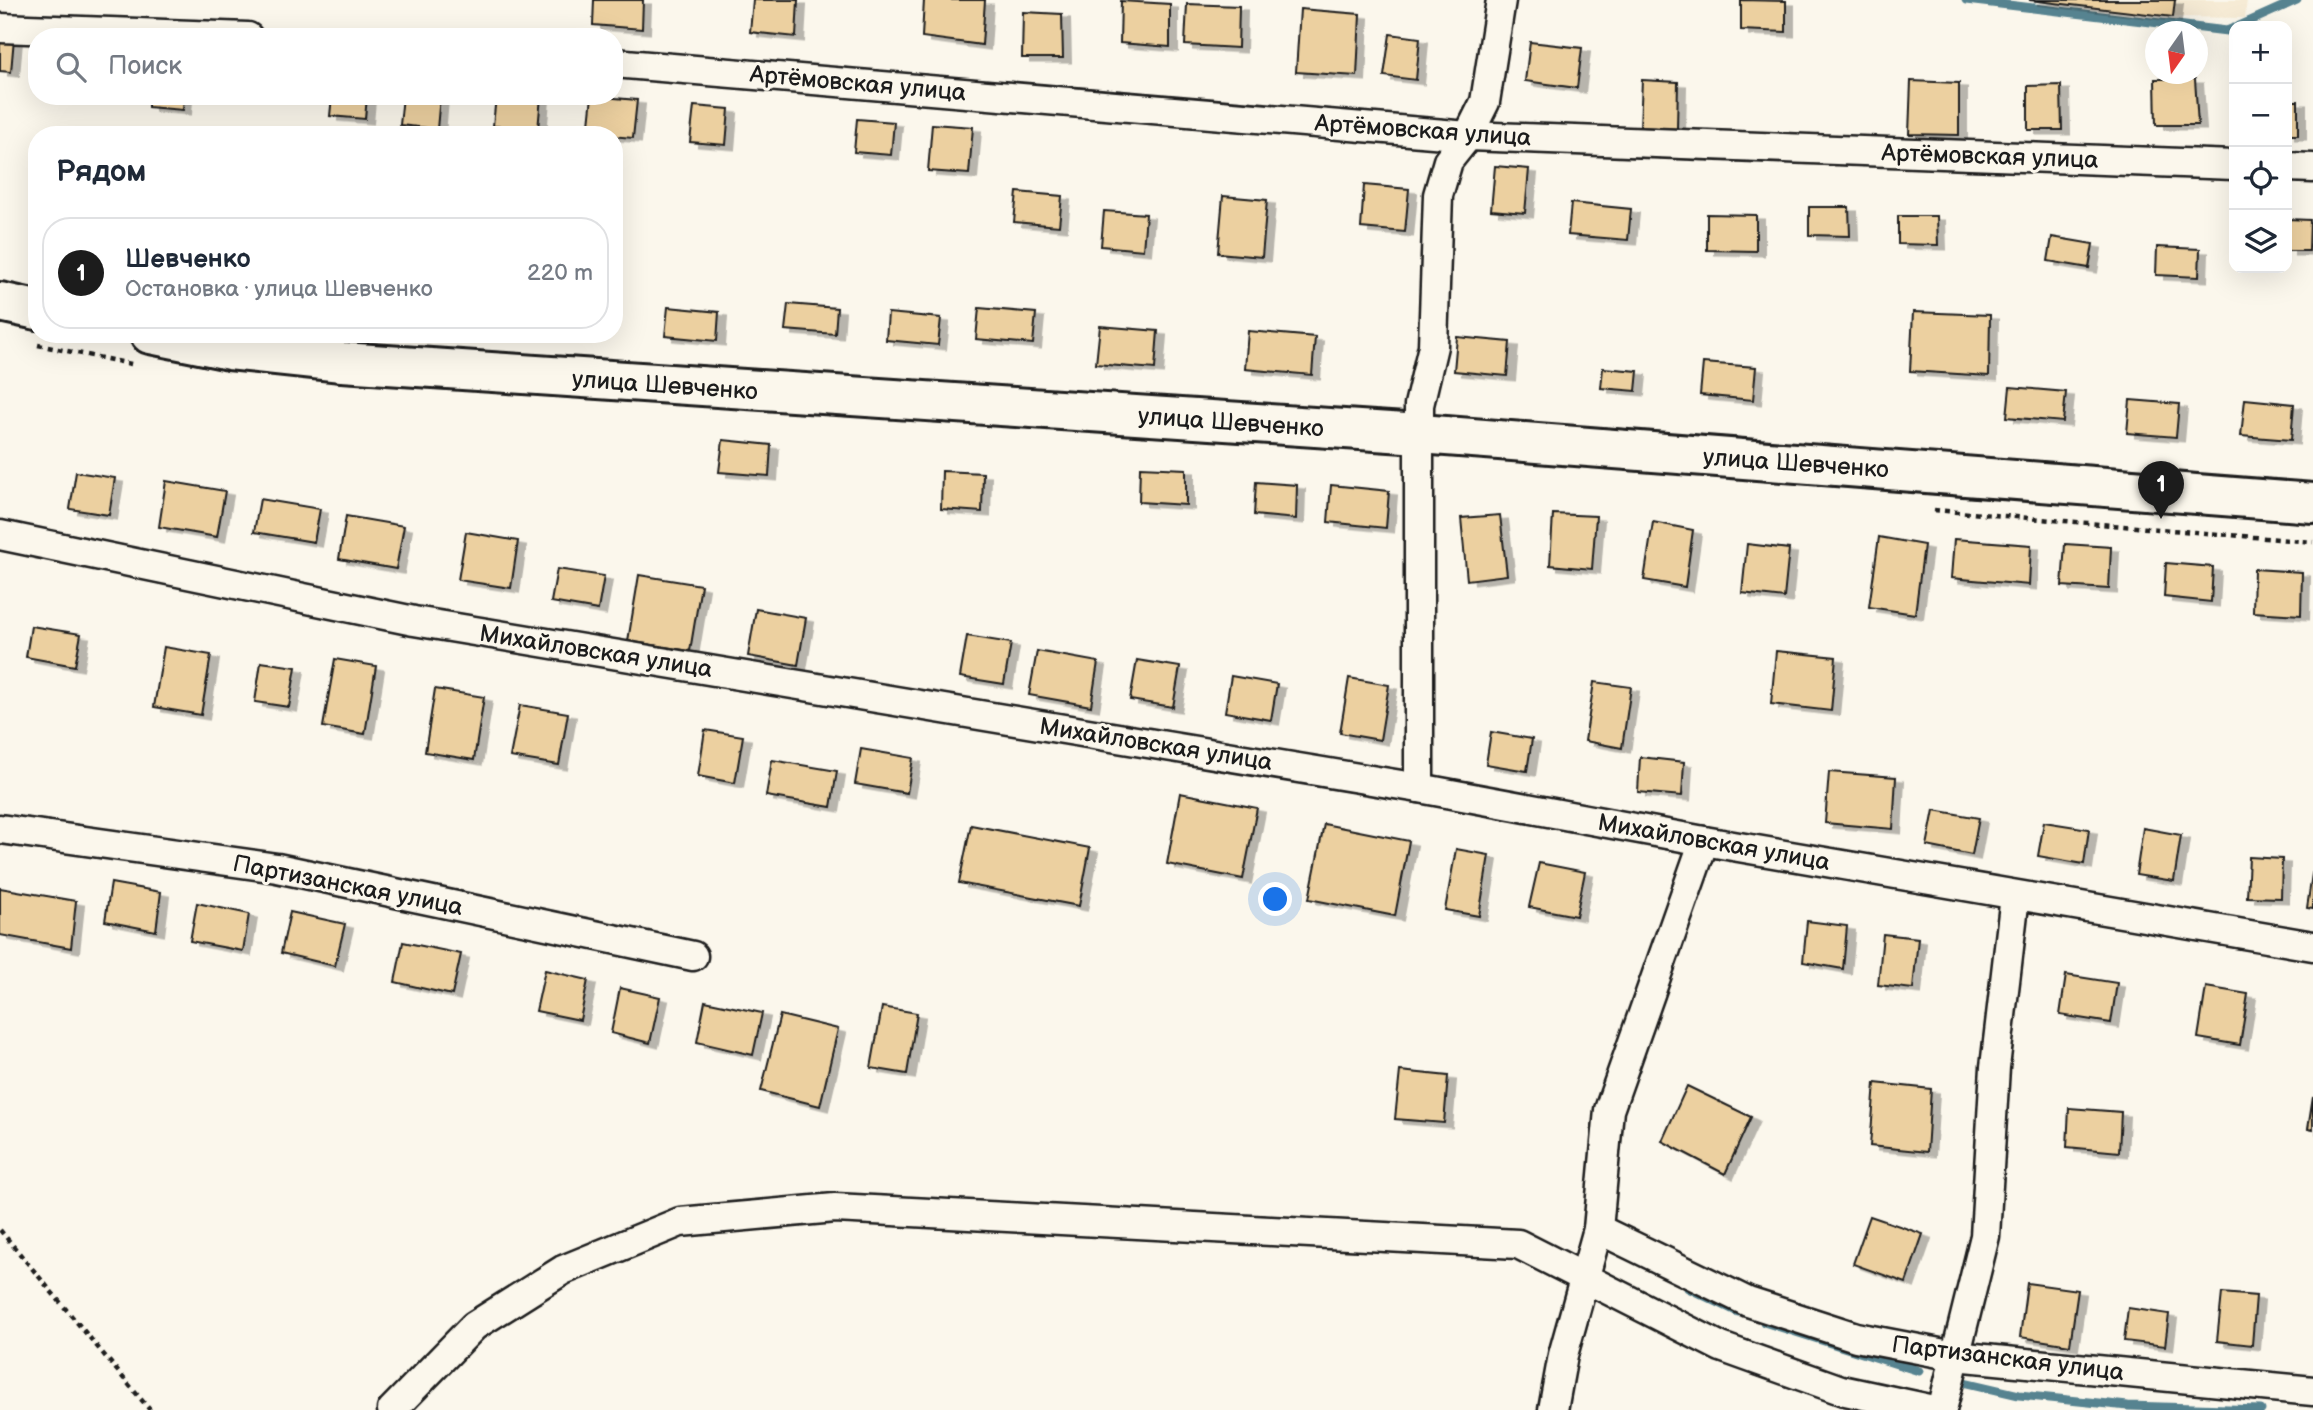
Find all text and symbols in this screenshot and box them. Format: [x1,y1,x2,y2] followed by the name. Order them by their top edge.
[2145,21,2208,84] north arrow
[2229,21,2292,273] map controls
[2229,21,2292,84] button: +
[28,28,623,105] search box
[52,48,90,86] icon: search
[108,51,182,82] text: Поиск
[748,60,967,107] street label: Артёмовская улица
[2229,84,2292,147] button: −
[1313,108,1532,153] street label: Артёмовская улица
[1880,138,2099,175] street label: Артёмовская улица
[2229,147,2292,210] button: locate
[56,154,146,190] text: Рядом
[2229,210,2292,273] button: layers
[125,244,251,275] text: Шевченко
[76,259,86,287] text: 1
[527,259,593,287] text: 220 m
[125,275,433,303] text: Остановка · улица Шевченко
[571,365,759,406] street label: улица Шевченко
[1137,402,1325,443] street label: улица Шевченко
[1702,443,1890,484] street label: улица Шевченко
[2138,461,2184,519] pin: 1
[477,619,714,684] street label: Михайловская улица
[1037,712,1274,777] street label: Михайловская улица
[1596,808,1832,877] street label: Михайловская улица
[230,849,465,922] street label: Партизанская улица
[1258,882,1292,916] your location
[1890,1330,2126,1387] street label: Партизанская улица

